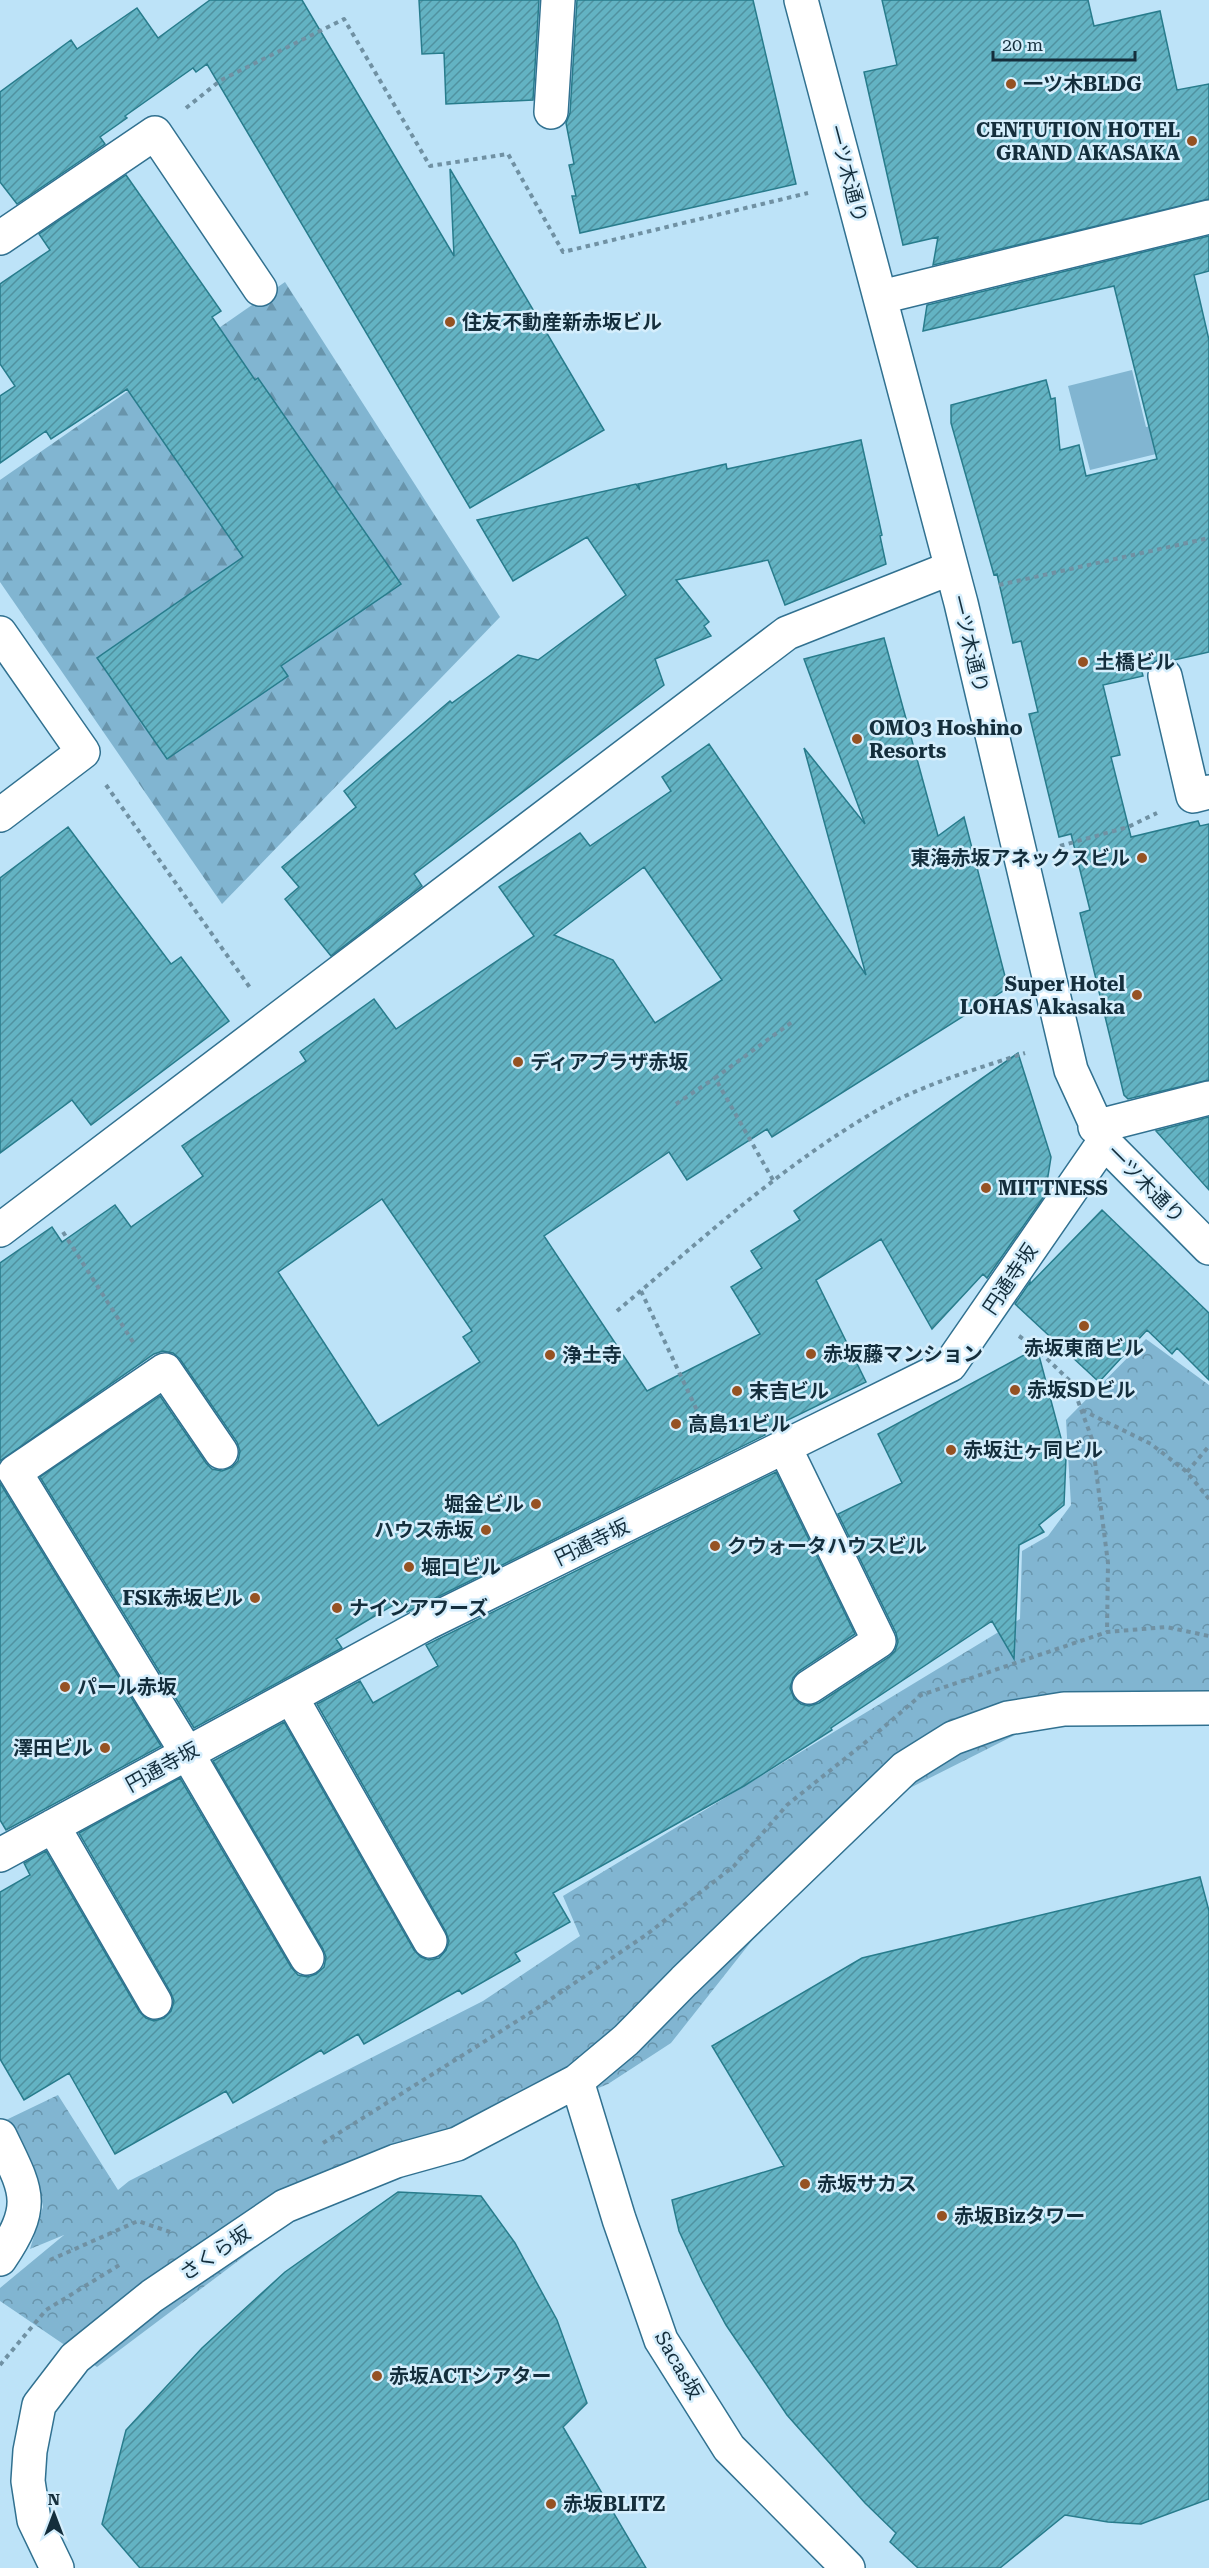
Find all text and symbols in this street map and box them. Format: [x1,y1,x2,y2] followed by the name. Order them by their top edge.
[993,24,1136,62] scale bar
[1002,34,1043,55] text: 20 m
[1023,72,1142,96] place label: 一ツ木BLDG
[1004,77,1018,91] marker: 一ツ木BLDG
[976,118,1181,165] place label: CENTUTION HOTEL GRAND AKASAKA
[823,123,873,225] street label: 一ツ木通り
[1185,134,1199,148] marker: CENTUTION HOTEL GRAND AKASAKA
[462,310,662,334] place label: 住友不動産新赤坂ビル
[443,315,457,329] marker: 住友不動産新赤坂ビル
[946,593,994,695] street label: 一ツ木通り
[1095,650,1175,674] place label: 土橋ビル
[1076,655,1090,669] marker: 土橋ビル
[869,716,1023,763] place label: OMO3 Hoshino Resorts
[850,732,864,746] marker: OMO3 Hoshino Resorts
[911,846,1130,870] place label: 東海赤坂アネックスビル
[1135,851,1149,865] marker: 東海赤坂アネックスビル
[960,972,1125,1019] place label: Super Hotel LOHAS Akasaka
[1130,988,1144,1002] marker: Super Hotel LOHAS Akasaka
[530,1050,689,1074] place label: ディアプラザ赤坂
[511,1055,525,1069] marker: ディアプラザ赤坂
[1102,1140,1190,1228] street label: 一ツ木通り
[998,1176,1108,1200] place label: MITTNESS
[979,1181,993,1195] marker: MITTNESS
[978,1239,1042,1319] street label: 円通寺坂
[1077,1319,1091,1333] marker: 赤坂東商ビル
[1024,1336,1144,1360] place label: 赤坂東商ビル
[823,1342,983,1366] place label: 赤坂藤マンション
[562,1343,622,1367] place label: 浄土寺
[804,1347,818,1361] marker: 赤坂藤マンション
[543,1348,557,1362] marker: 浄土寺
[1027,1378,1136,1402] place label: 赤坂SDビル
[749,1379,829,1403] place label: 末吉ビル
[1008,1383,1022,1397] marker: 赤坂SDビル
[730,1384,744,1398] marker: 末吉ビル
[688,1412,790,1436] place label: 高島11ビル
[669,1417,683,1431] marker: 高島11ビル
[963,1438,1103,1462] place label: 赤坂辻ヶ同ビル
[944,1443,958,1457] marker: 赤坂辻ヶ同ビル
[444,1492,524,1516] place label: 堀金ビル
[529,1497,543,1511] marker: 堀金ビル
[551,1514,633,1570] street label: 円通寺坂
[374,1518,474,1542] place label: ハウス赤坂
[479,1523,493,1537] marker: ハウス赤坂
[727,1534,927,1558] place label: クウォータハウスビル
[708,1539,722,1553] marker: クウォータハウスビル
[421,1555,501,1579] place label: 堀口ビル
[402,1560,416,1574] marker: 堀口ビル
[123,1586,243,1610] place label: FSK赤坂ビル
[248,1591,262,1605] marker: FSK赤坂ビル
[349,1596,488,1620] place label: ナインアワーズ
[330,1601,344,1615] marker: ナインアワーズ
[77,1675,177,1699] place label: パール赤坂
[58,1680,72,1694] marker: パール赤坂
[13,1736,93,1760] place label: 澤田ビル
[121,1737,203,1797] street label: 円通寺坂
[98,1741,112,1755] marker: 澤田ビル
[817,2172,917,2196] place label: 赤坂サカス
[798,2177,812,2191] marker: 赤坂サカス
[954,2204,1085,2228] place label: 赤坂Bizタワー
[935,2209,949,2223] marker: 赤坂Bizタワー
[175,2221,255,2285] street label: さくら坂
[650,2327,708,2403] street label: Sacas坂
[389,2364,552,2388] place label: 赤坂ACTシアター
[370,2369,384,2383] marker: 赤坂ACTシアター
[24,2484,84,2544] north arrow
[48,2490,60,2509] text: N
[563,2492,665,2516] place label: 赤坂BLITZ
[544,2497,558,2511] marker: 赤坂BLITZ

